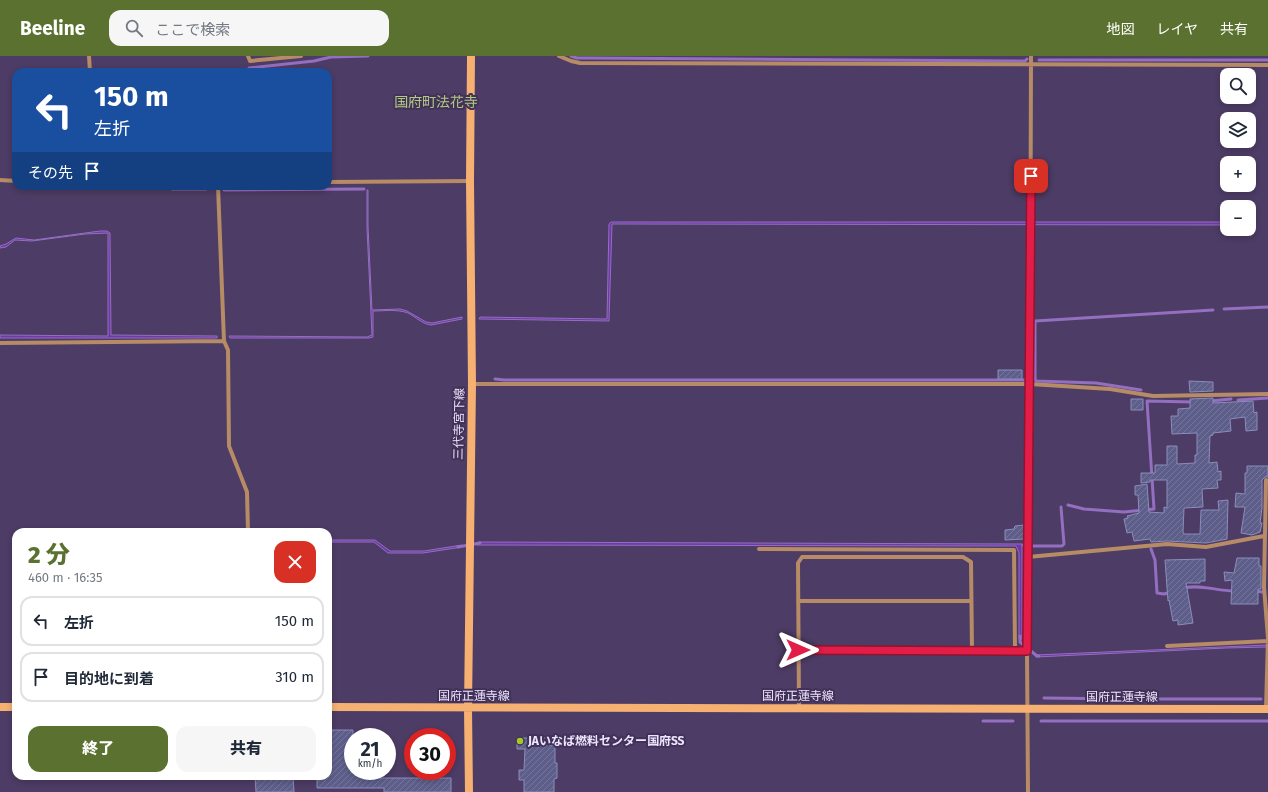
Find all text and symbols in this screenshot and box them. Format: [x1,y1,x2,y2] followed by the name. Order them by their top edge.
[109,10,389,46] search box
[20,17,85,40] text: Beeline
[123,17,145,39] icon: search
[155,21,230,39] text: ここで検索
[1106,21,1134,38] text: 地図
[1156,21,1198,38] text: レイヤ
[1220,21,1248,38] text: 共有
[1220,68,1256,236] map controls
[1220,68,1256,104] button: search
[94,80,169,113] text: 150 m
[28,84,80,136] icon: left
[394,94,478,111] district label: 国府町法花寺
[1220,112,1256,148] button: layers
[94,118,130,140] text: 左折
[1220,156,1256,192] button: +
[1014,159,1048,193] pin
[81,160,103,182] icon: arrive
[28,164,73,182] text: その先
[1020,165,1042,187] icon: arrive
[1220,200,1256,236] button: −
[451,388,467,460] street label: 三代寺宮下線
[28,541,70,569] text: 2 分
[274,541,316,583] button: close
[28,570,103,585] text: 460 m · 16:35
[30,610,52,632] icon: left
[275,612,314,630] text: 150 m
[64,614,94,632] text: 左折
[777,629,819,671] position arrow
[30,666,52,688] icon: arrive
[275,668,314,686] text: 310 m
[64,670,154,688] text: 目的地に到着
[438,689,510,703] street label: 国府正蓮寺線
[762,689,834,703] street label: 国府正蓮寺線
[1086,690,1158,704] street label: 国府正蓮寺線
[28,726,168,772] button: 終了
[176,726,316,772] button: 共有
[404,728,456,780] speed limit sign: 30
[527,734,685,748] place label: JAいなば燃料センター国府SS
[515,736,525,746] marker: JAいなば燃料センター国府SS
[360,737,380,761] text: 21
[358,758,382,770] text: km/h

